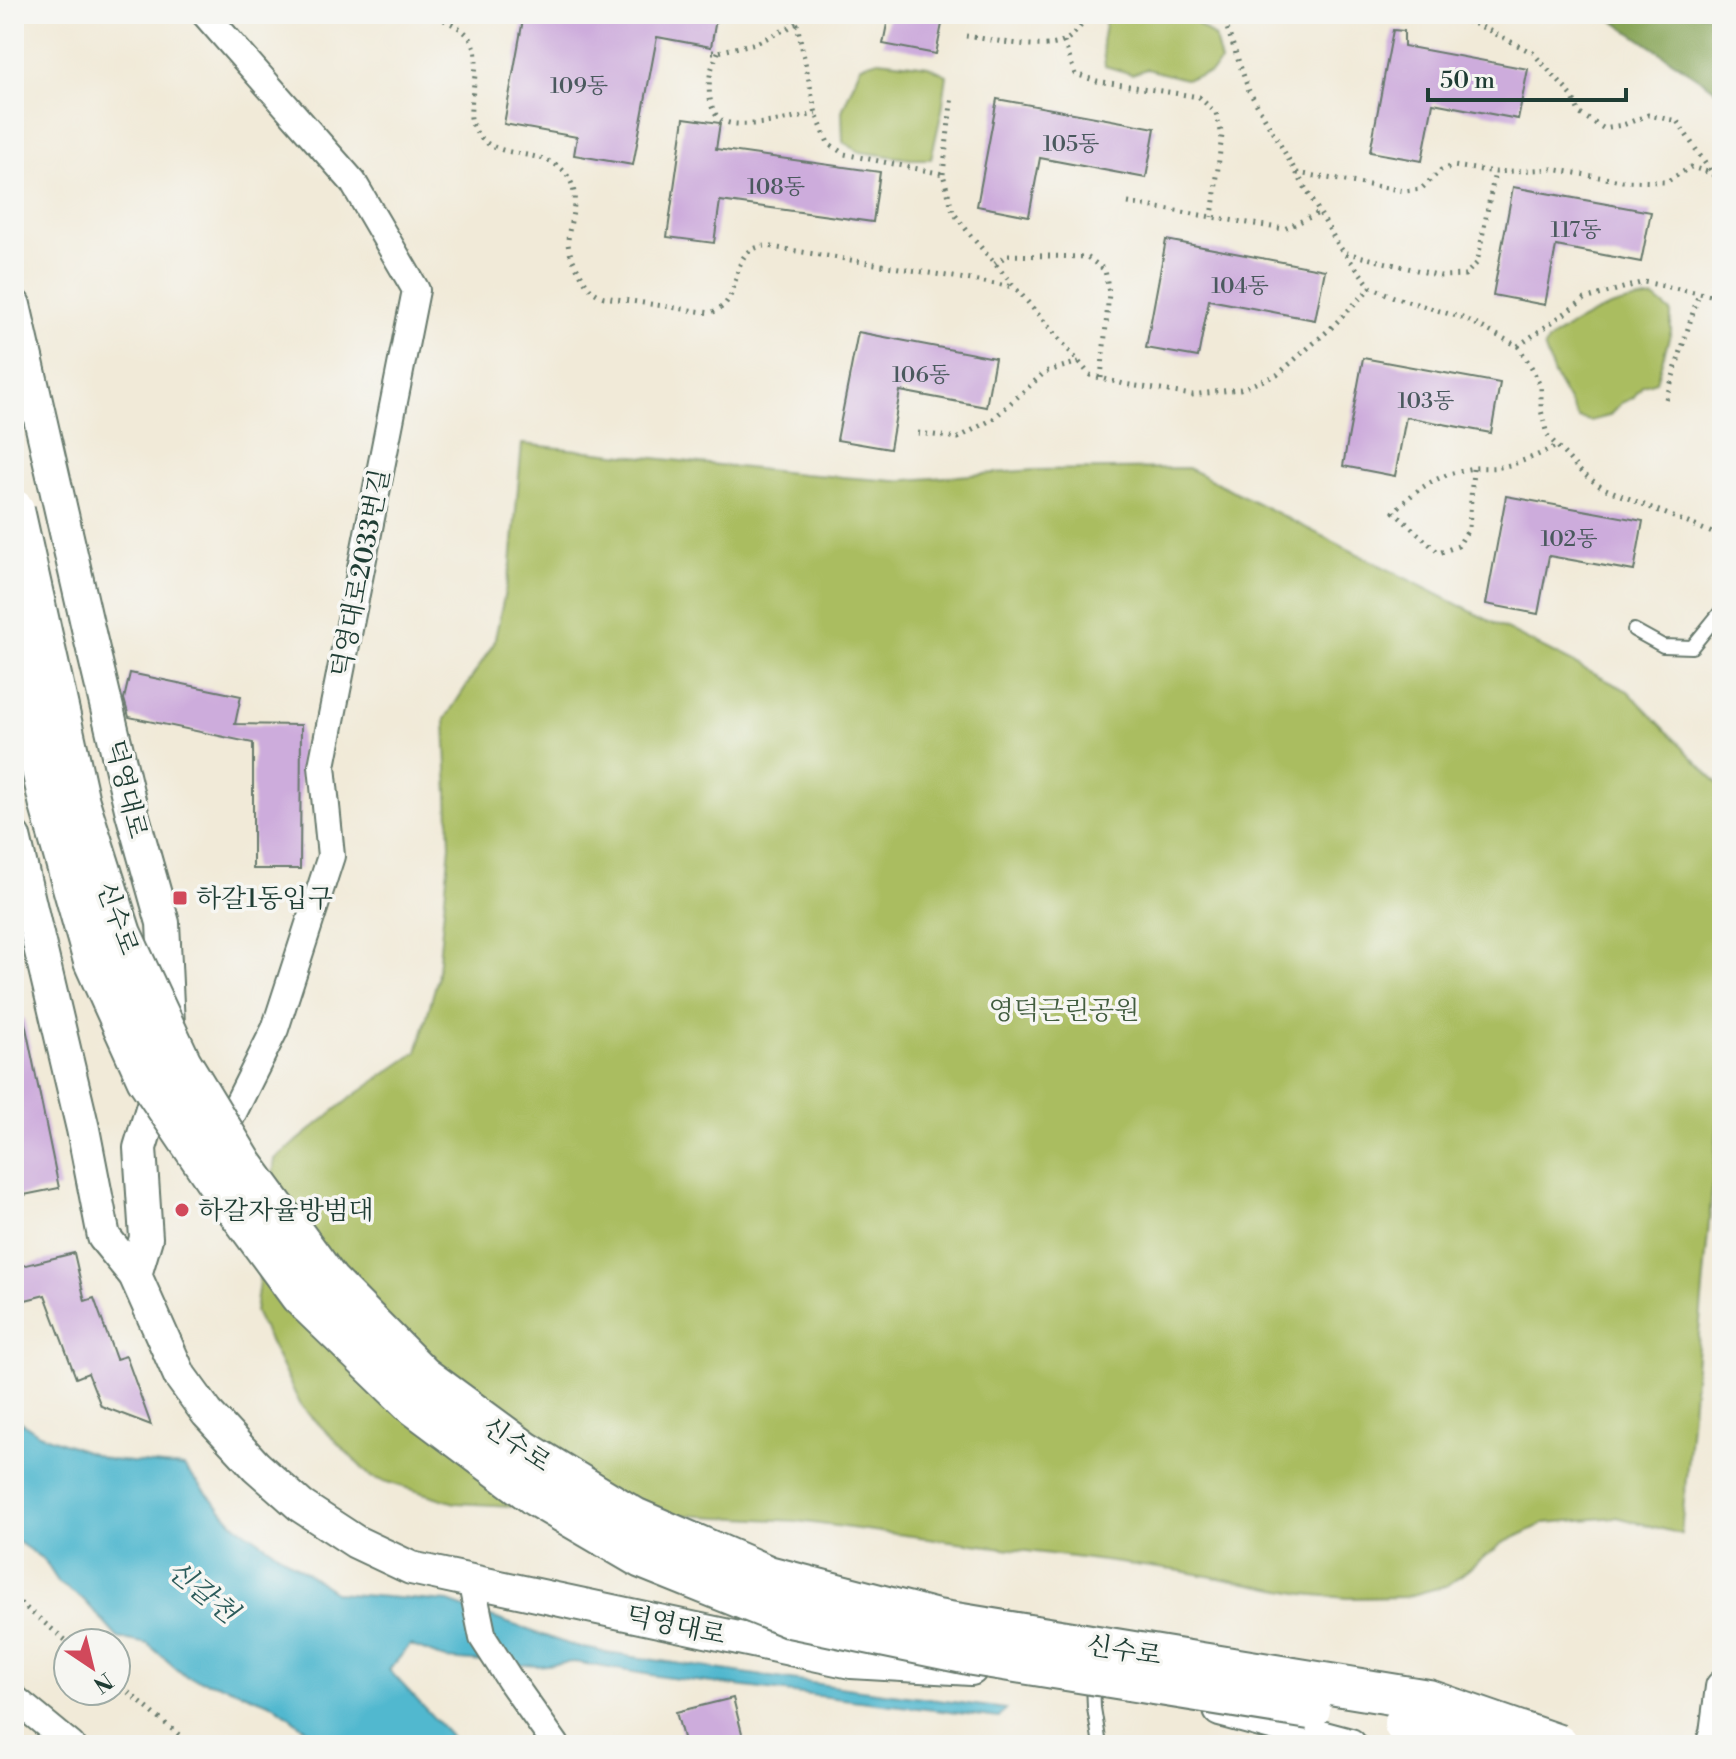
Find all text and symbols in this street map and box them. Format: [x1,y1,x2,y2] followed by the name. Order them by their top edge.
[1428,52,1626,102] scale bar
[1440,66,1495,96] text: 50 m
[550,73,608,100] house number: 109동
[1043,131,1099,158] house number: 105동
[747,174,805,201] house number: 108동
[1551,217,1601,244] house number: 117동
[1211,273,1269,300] house number: 104동
[892,362,950,389] house number: 106동
[1398,388,1454,415] house number: 103동
[325,466,397,680] street label: 덕영대로2033번길
[1541,526,1597,553] house number: 102동
[98,737,154,842] street label: 덕영대로
[89,877,145,959] street label: 신수로
[196,883,333,915] place label: 하갈1동입구
[171,889,189,907] marker: 하갈1동입구
[989,995,1139,1027] park label: 영덕근린공원
[198,1195,374,1227] place label: 하갈자율방범대
[173,1201,191,1219] marker: 하갈자율방범대
[476,1410,557,1479] street label: 신수로
[160,1553,246,1633] water label: 신갈천
[623,1600,728,1652] street label: 덕영대로
[52,1627,132,1707] north arrow
[1084,1629,1164,1673] street label: 신수로
[87,1666,117,1699] text: N

